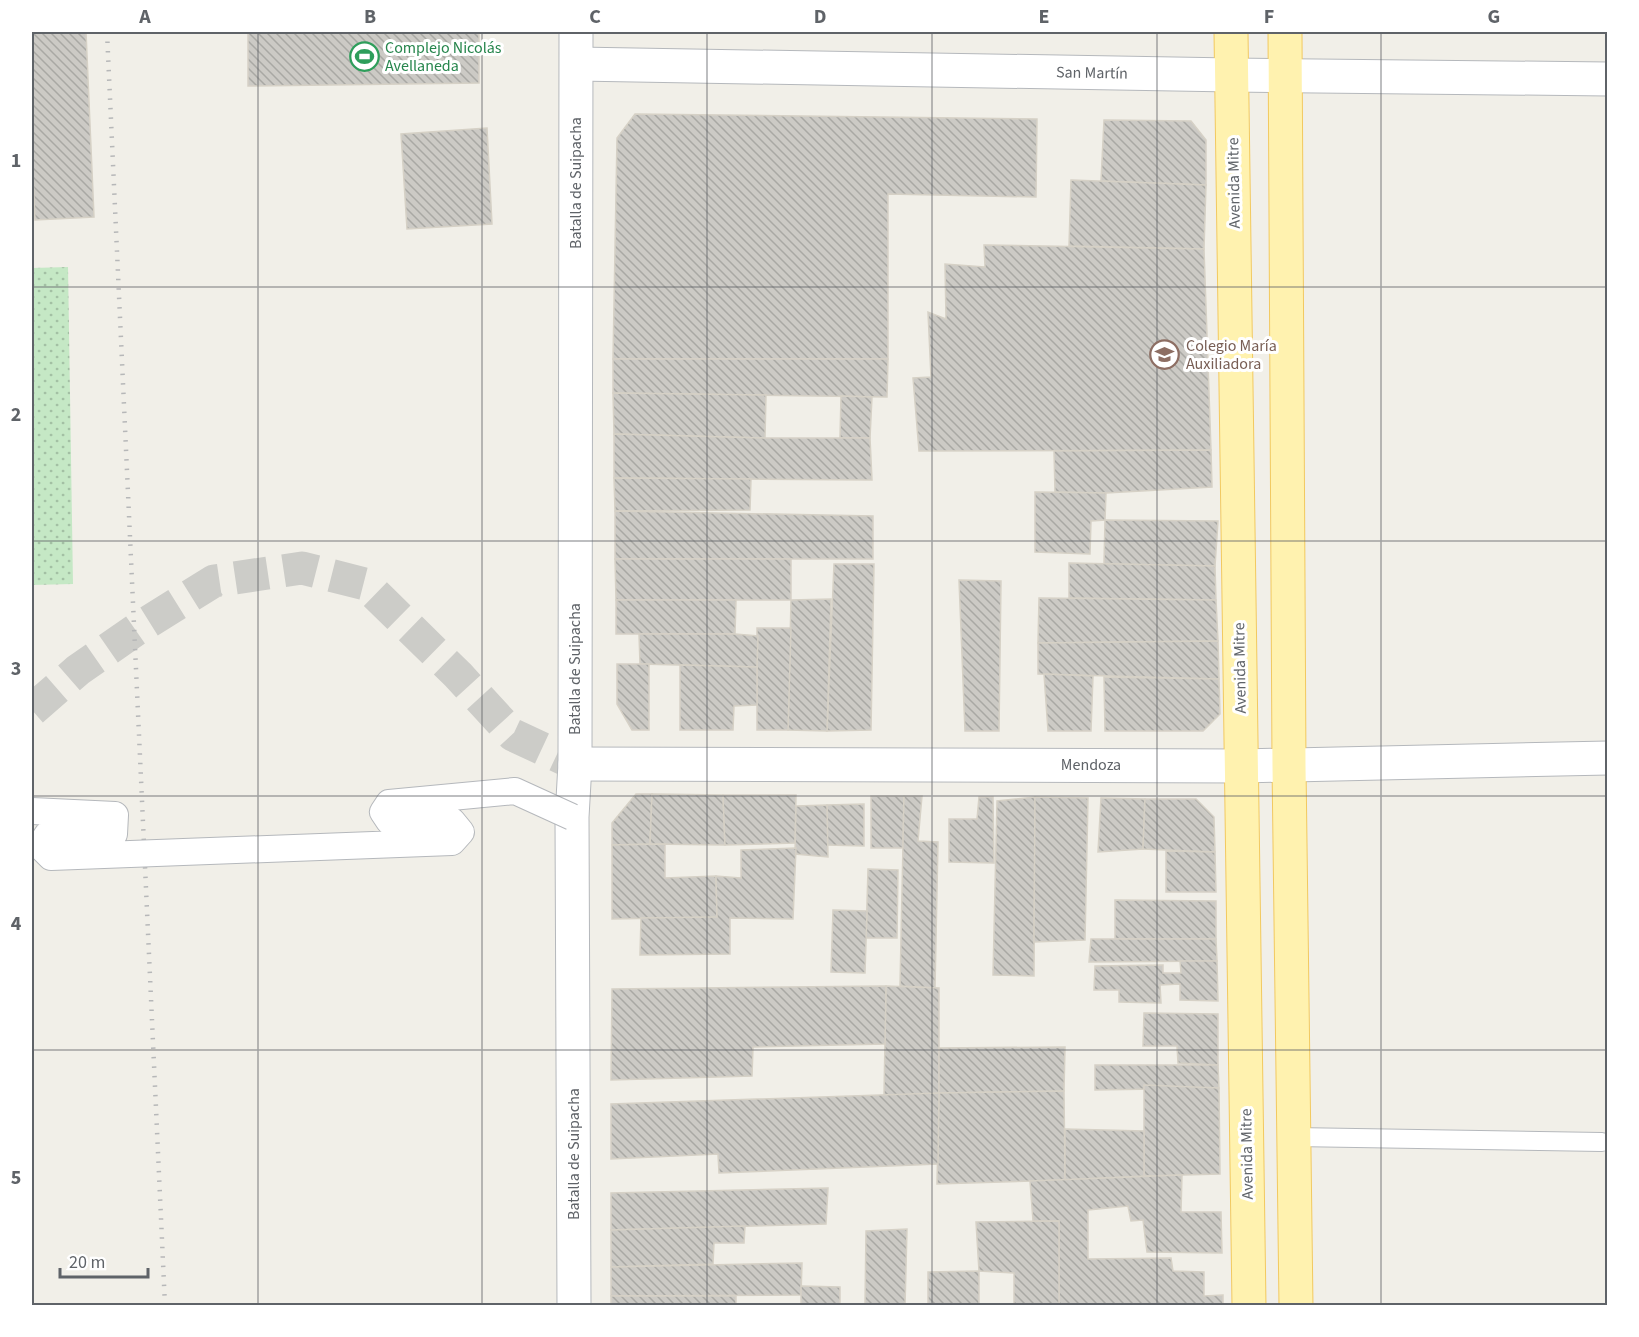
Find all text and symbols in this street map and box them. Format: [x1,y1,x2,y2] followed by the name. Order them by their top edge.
[138,3,151,31] text: A
[364,3,376,31] text: B
[589,3,601,31] text: C
[814,3,826,31] text: D
[1039,3,1049,31] text: E
[1264,3,1274,31] text: F
[1488,3,1500,31] text: G
[385,37,502,77] place label: Complejo Nicolás Avellaneda
[348,41,380,73] sports icon: Complejo Nicolás Avellaneda
[1056,61,1128,85] street label: San Martín
[565,117,587,249] street label: Batalla de Suipacha
[1222,137,1246,229] street label: Avenida Mitre
[11,147,21,175] text: 1
[1186,335,1277,375] place label: Colegio María Auxiliadora
[1149,339,1181,371] school or university icon: Colegio María Auxiliadora
[11,401,21,429] text: 2
[564,603,586,735] street label: Batalla de Suipacha
[1228,622,1252,714] street label: Avenida Mitre
[11,655,21,683] text: 3
[1061,754,1121,776] street label: Mendoza
[11,910,22,938] text: 4
[563,1088,585,1220] street label: Batalla de Suipacha
[1235,1108,1259,1200] street label: Avenida Mitre
[11,1164,21,1192] text: 5
[60,1241,148,1279] scale bar
[69,1250,105,1275] text: 20 m

